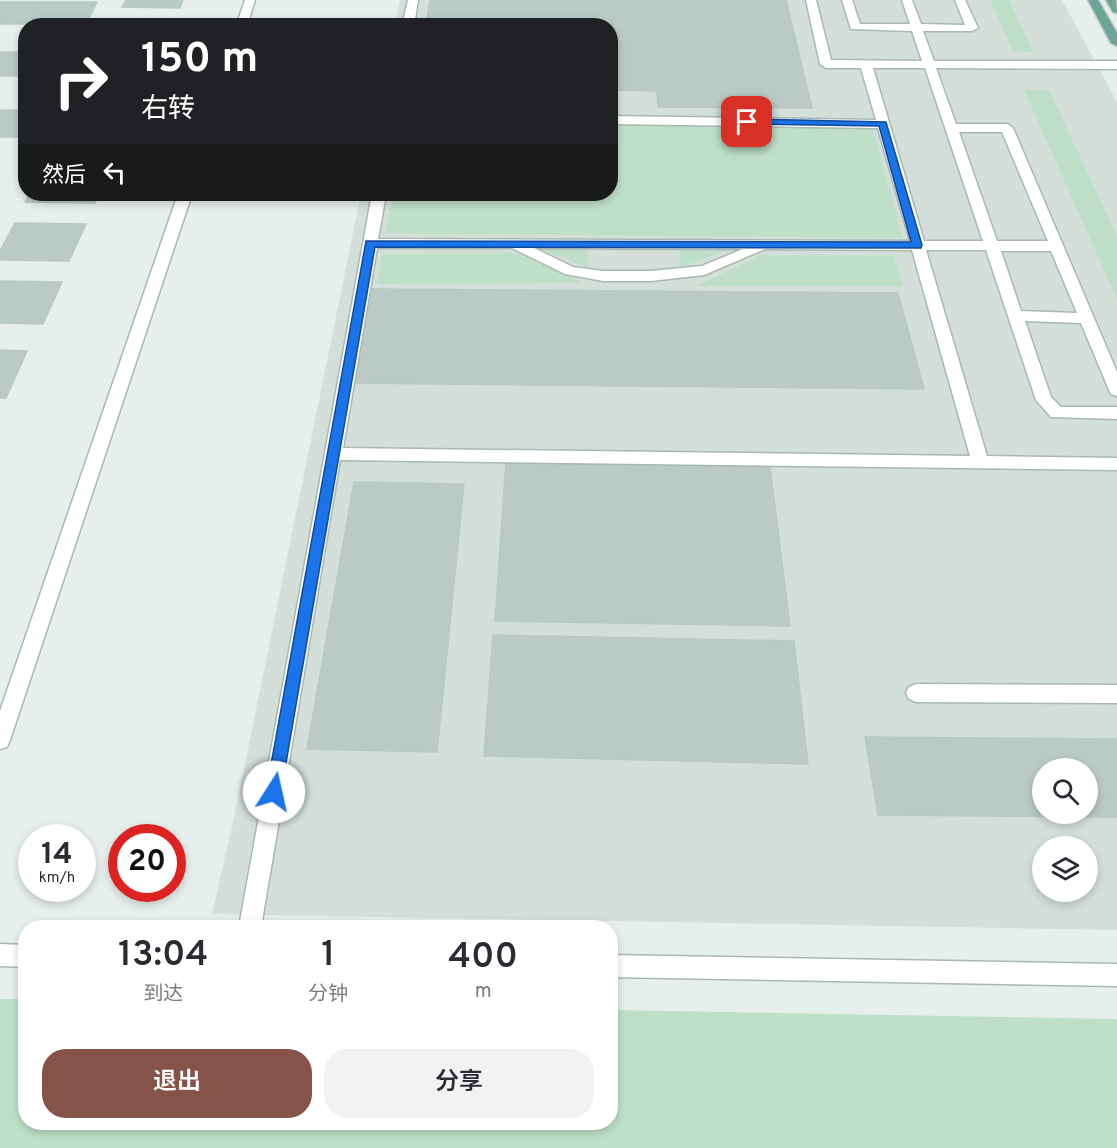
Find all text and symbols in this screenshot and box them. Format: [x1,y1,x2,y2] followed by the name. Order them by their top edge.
[141,34,258,87] text: 150 m
[42,42,120,120] icon: right
[141,93,195,127] text: 右转
[721,96,772,147] pin
[730,105,763,138] icon: arrive
[98,156,131,189] icon: left
[42,163,86,190] text: 然后
[1032,758,1098,902] map controls
[1032,758,1098,824] button: search
[242,760,306,824] position arrow
[108,824,186,902] speed limit sign: 20
[1032,836,1098,902] button: layers
[41,837,73,874] text: 14
[39,869,75,888] text: km/h
[118,933,208,979] text: 13:04
[321,933,335,979] text: 1
[448,935,518,981] text: 400
[475,979,492,1005] text: m
[143,982,183,1008] text: 到达
[308,982,348,1008] text: 分钟
[42,1049,312,1118] button: 退出
[324,1049,594,1118] button: 分享

